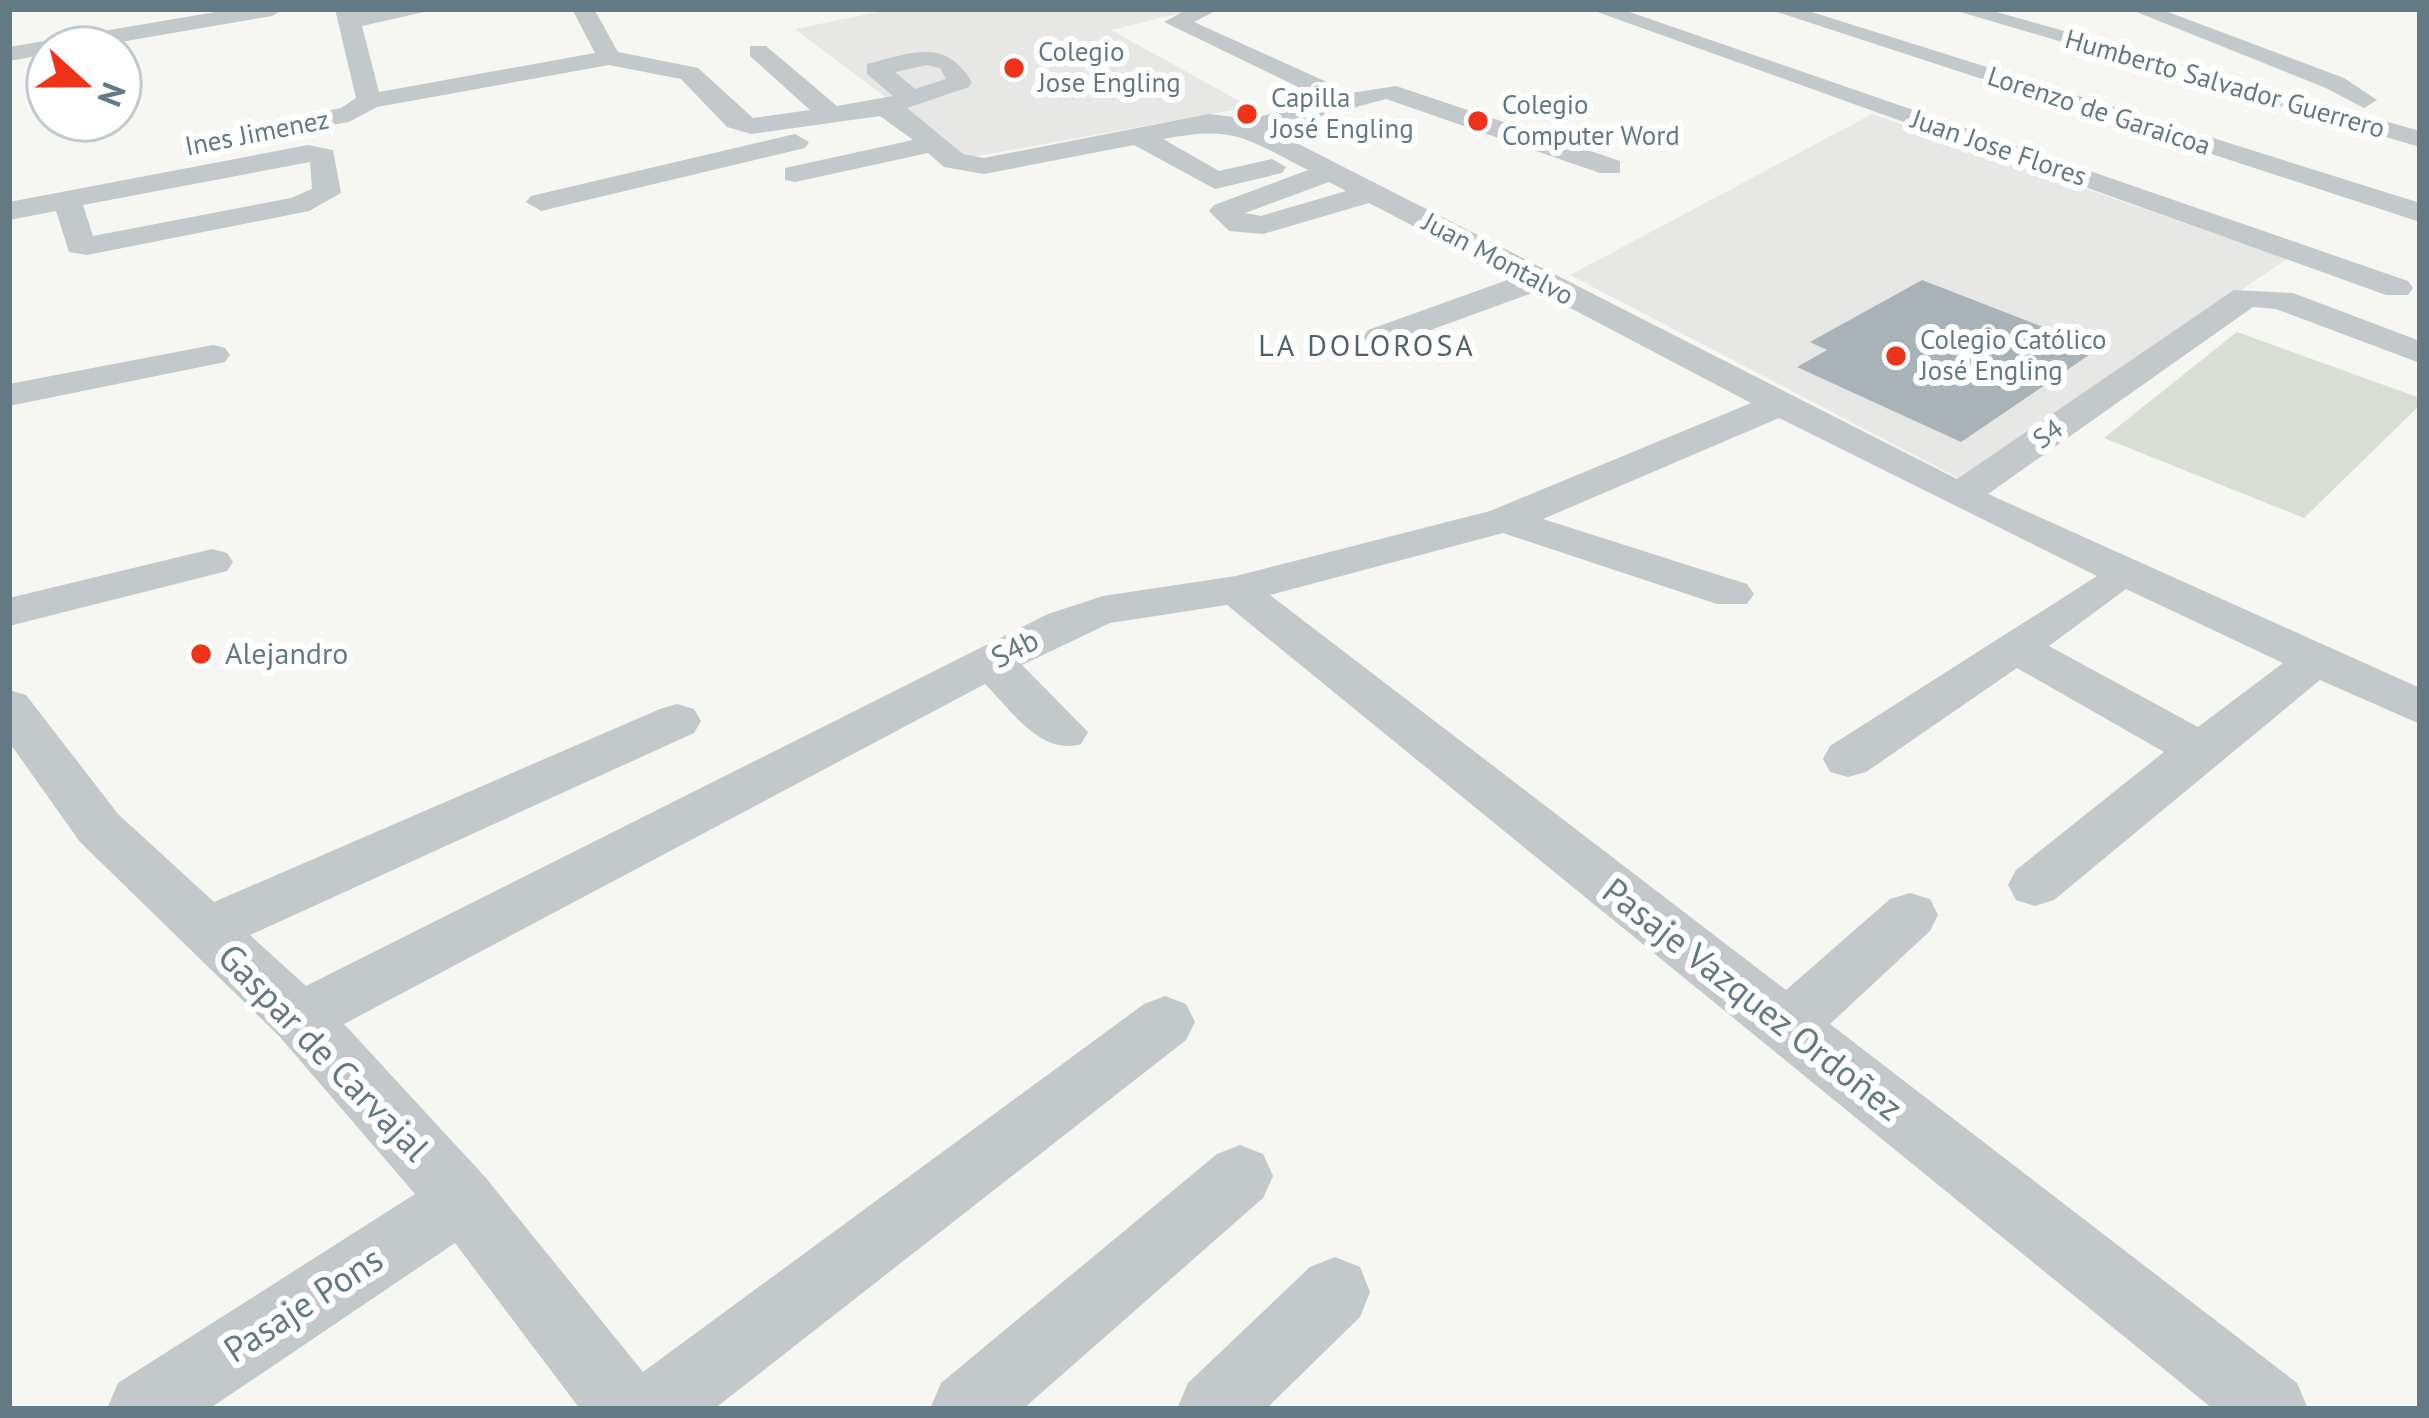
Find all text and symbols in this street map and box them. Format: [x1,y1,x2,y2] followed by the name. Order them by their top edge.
[2061,21,2389,145] street label: Humberto Salvador Guerrero
[24,24,144,144] north arrow
[1037,34,1181,99] place label: Colegio Jose Engling
[1001,55,1027,81] marker: Colegio Jose Engling
[1984,58,2215,162] street label: Lorenzo de Garaicoa
[89,77,136,113] text: N
[1270,80,1414,145] place label: Capilla José Engling
[1502,87,1680,152] place label: Colegio Computer Word
[182,101,332,163] street label: Ines Jimenez
[1234,101,1260,127] marker: Capilla José Engling
[1906,101,2091,193] street label: Juan Jose Flores
[1465,108,1491,134] marker: Colegio Computer Word
[1416,204,1580,312] street label: Juan Montalvo
[1919,322,2107,387] place label: Colegio Católico José Engling
[1258,325,1476,364] district label: LA DOLOROSA
[1883,343,1909,369] marker: Colegio Católico José Engling
[2026,411,2069,455] street label: S4
[984,619,1045,676] street label: S4b
[225,633,348,672] place label: Alejandro
[188,641,214,667] marker: Alejandro
[1594,867,1913,1131] street label: Pasaje Vazquez Ordoñez
[209,933,440,1171] street label: Gaspar de Carvajal
[214,1235,391,1372] street label: Pasaje Pons

